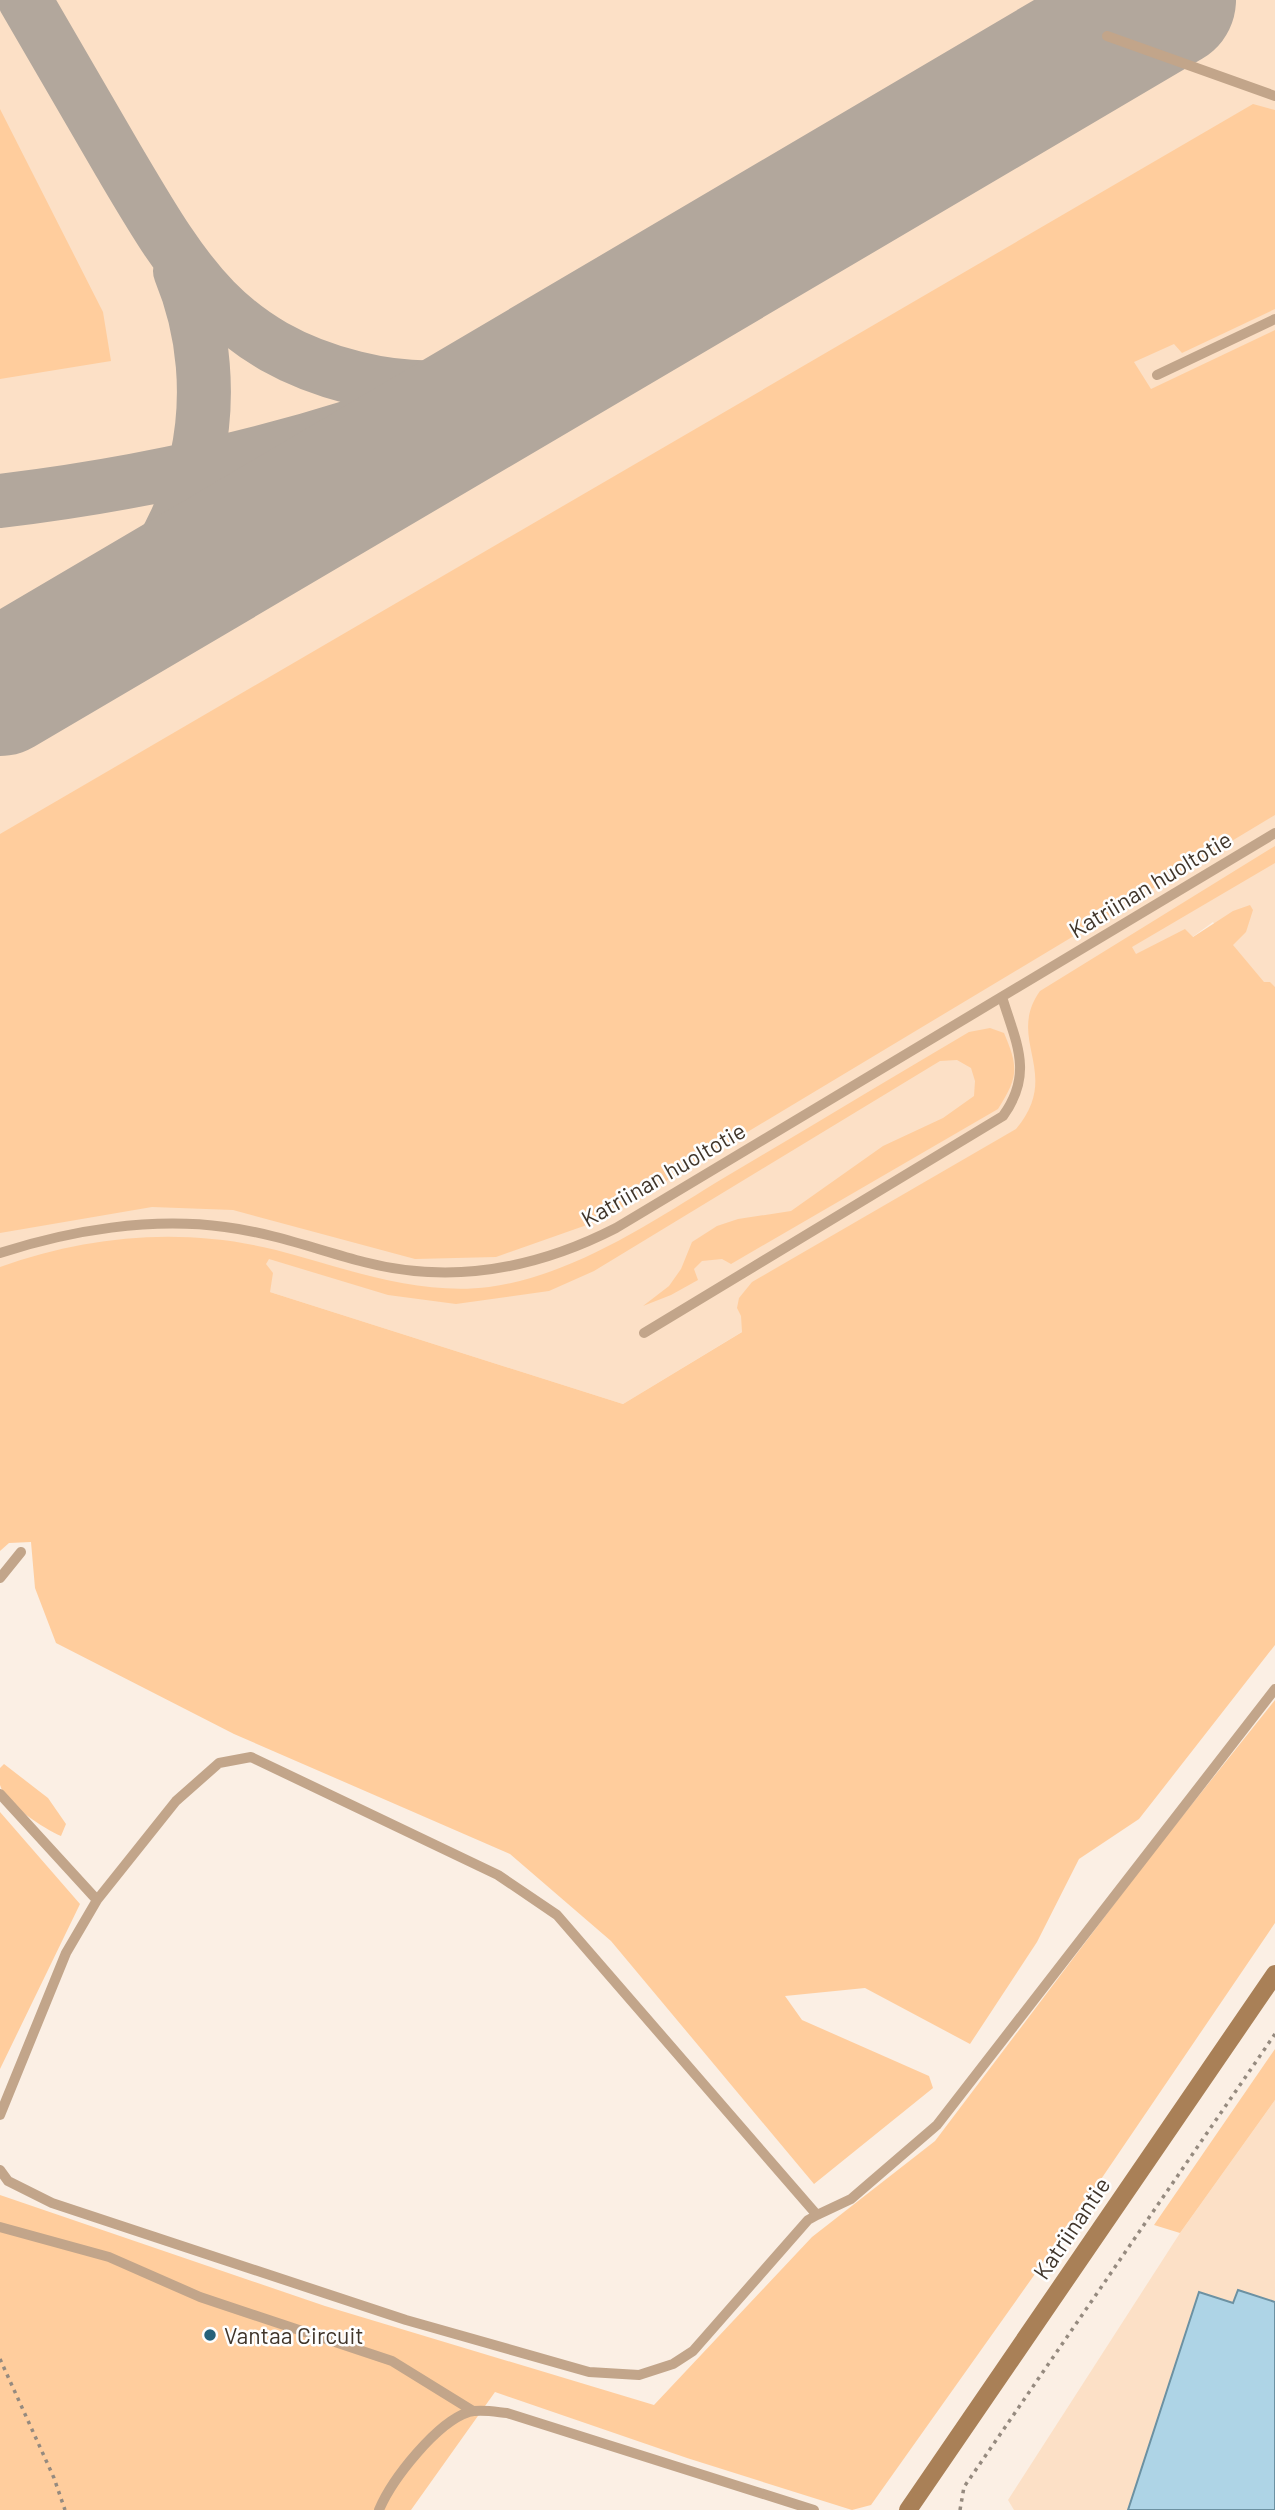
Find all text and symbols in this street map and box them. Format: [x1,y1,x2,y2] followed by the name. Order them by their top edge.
[1064,824,1236,944] street label: Katriinan huoltotie
[576,1116,750,1232] street label: Katriinan huoltotie
[1027,2172,1115,2284] street label: Katriinantie
[224,2321,364,2349] place label: Vantaa Circuit
[202,2327,218,2343] marker: Vantaa Circuit

